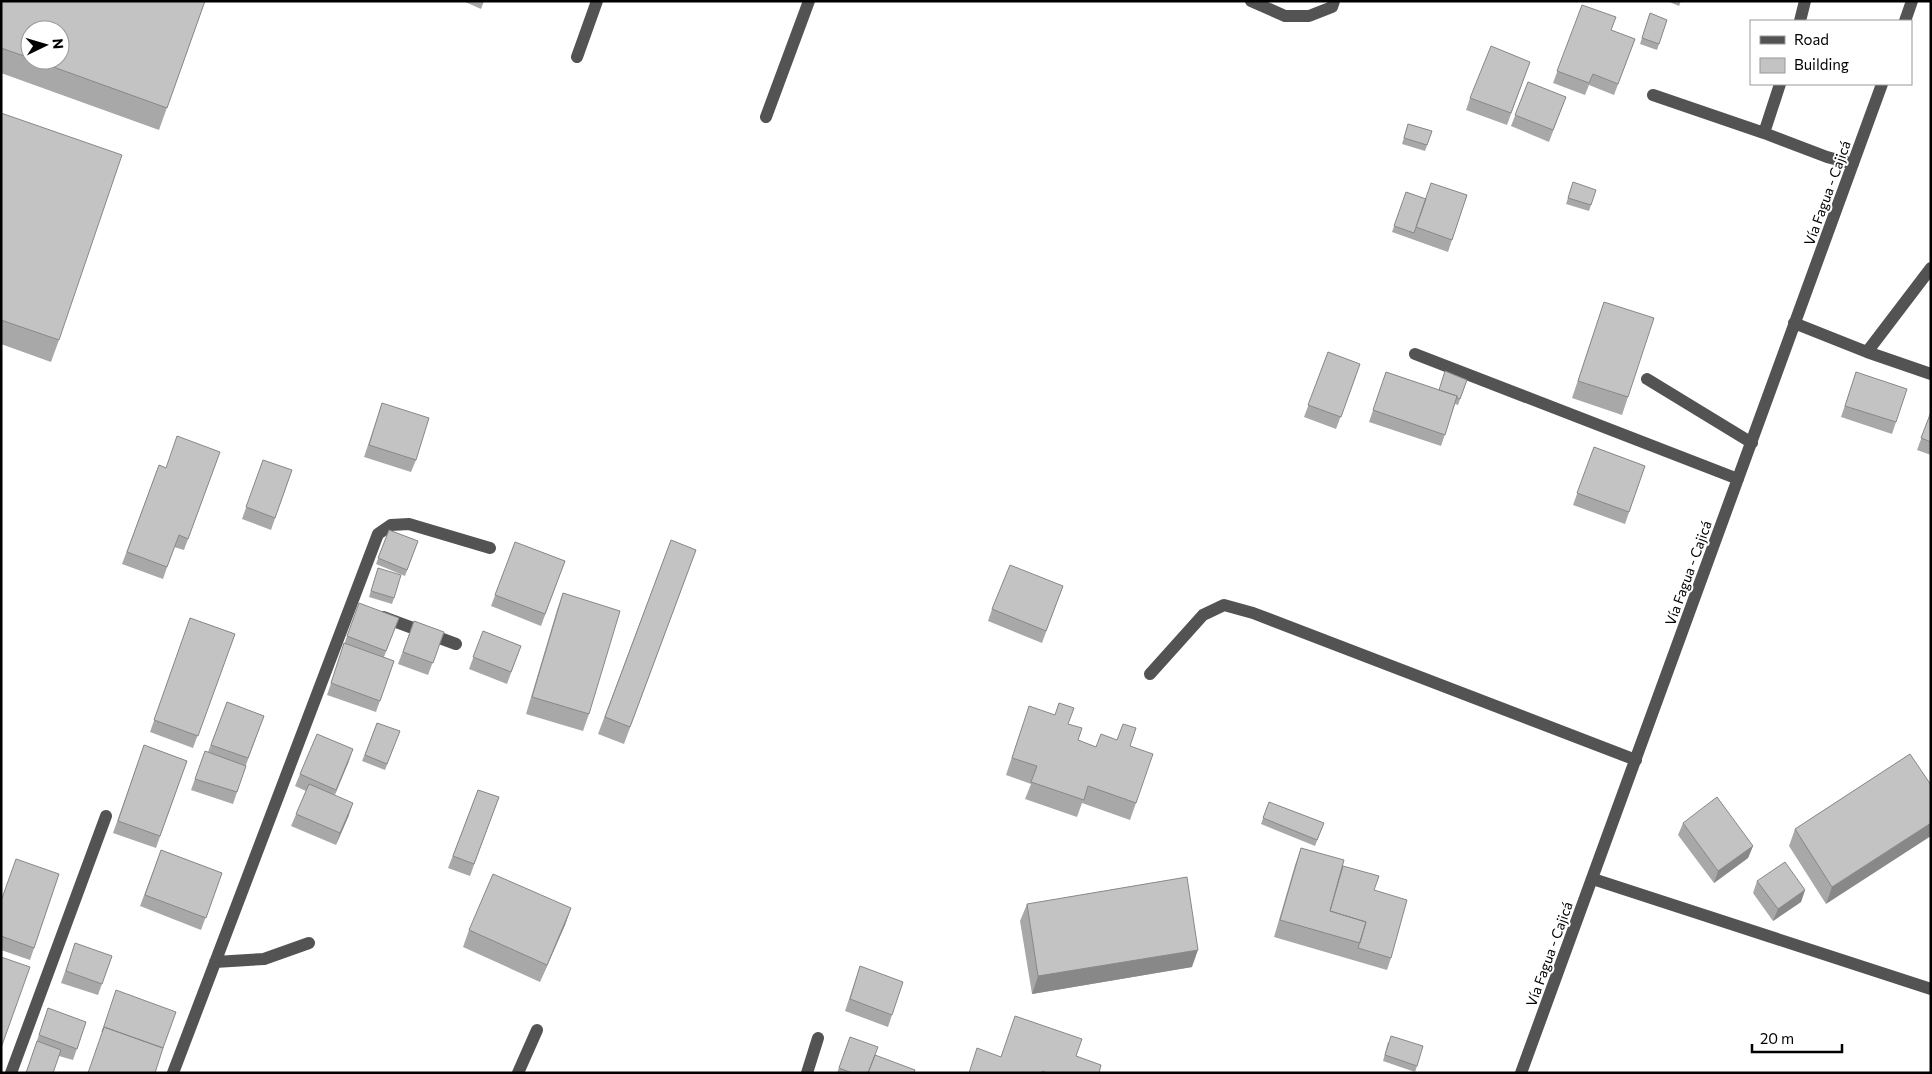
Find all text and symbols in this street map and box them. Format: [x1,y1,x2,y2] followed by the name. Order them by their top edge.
[20,20,70,70] north arrow
[1750,20,1912,85] legend
[1794,30,1829,48] text: Road
[50,38,67,50] text: N
[1794,55,1849,73] text: Building
[1800,138,1854,248] street label: Vía Fagua - Cajicá
[1661,518,1715,628] street label: Vía Fagua - Cajicá
[1522,899,1576,1009] street label: Vía Fagua - Cajicá
[1752,1022,1842,1054] scale bar
[1760,1029,1794,1047] text: 20 m

